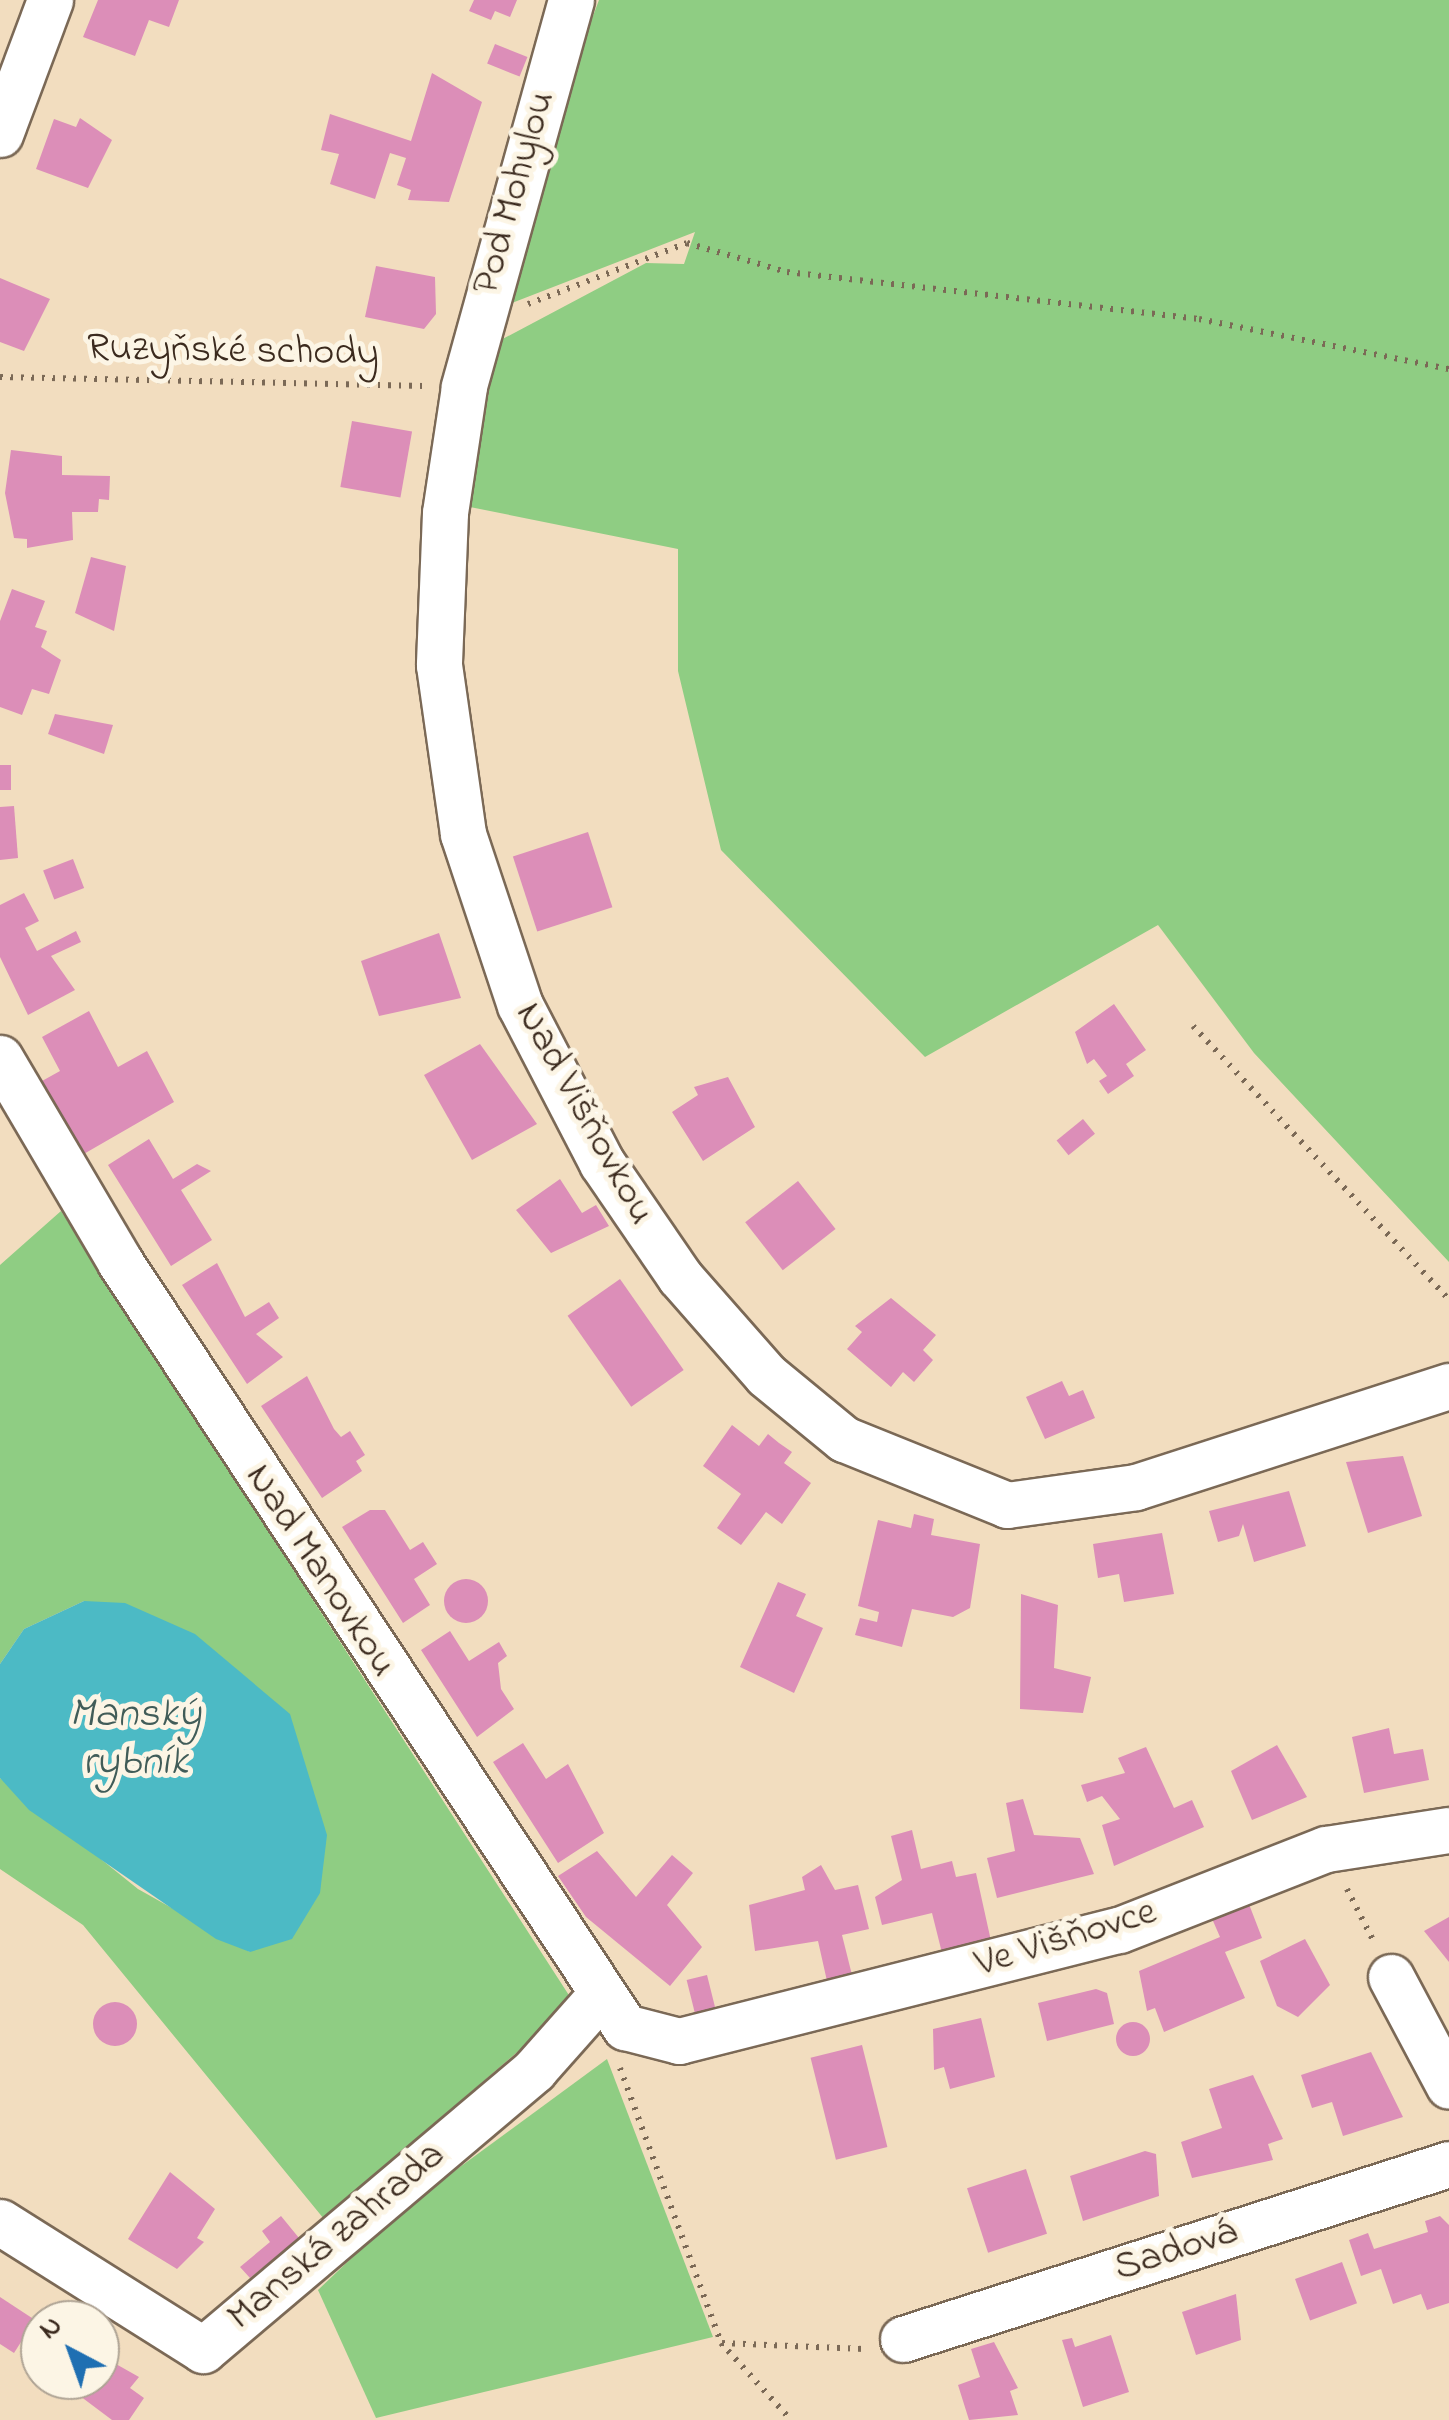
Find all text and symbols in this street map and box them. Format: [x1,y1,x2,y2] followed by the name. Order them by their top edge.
[463,86,567,300] street label: Pod Mohylou
[87,325,379,379] street label: Ruzyňské schody
[503,995,665,1233] street label: Nad Višňovkou
[233,1456,407,1686] street label: Nad Manovkou
[69,1690,201,1788] water label: Manský rybník
[970,1889,1162,1989] street label: Ve Višňovce
[218,2132,456,2342] street label: Manská zahrada
[1109,2209,1243,2293] street label: Sadová
[20,2300,120,2400] north arrow
[31,2307,72,2350] text: N

